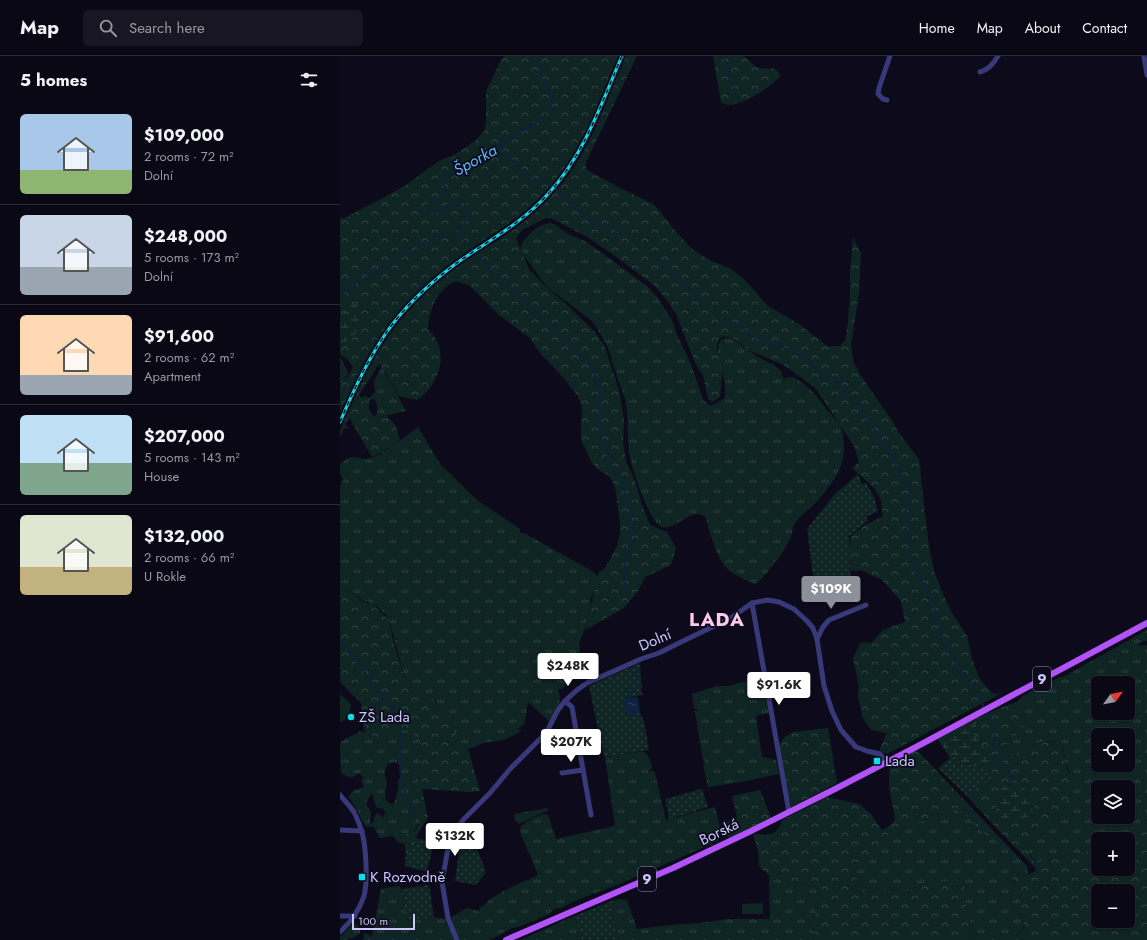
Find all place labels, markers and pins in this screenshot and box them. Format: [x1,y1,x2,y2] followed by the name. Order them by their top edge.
[803,576,859,610] pin: $109K
[540,653,596,687] pin: $248K
[746,672,812,706] pin: $91.6K
[359,706,410,728] place label: ZŠ Lada
[346,712,356,722] marker: ZŠ Lada
[543,729,599,763] pin: $207K
[885,750,915,772] place label: Lada
[872,756,882,766] marker: Lada
[427,823,483,857] pin: $132K
[370,866,445,888] place label: K Rozvodně
[357,872,367,882] marker: K Rozvodně

